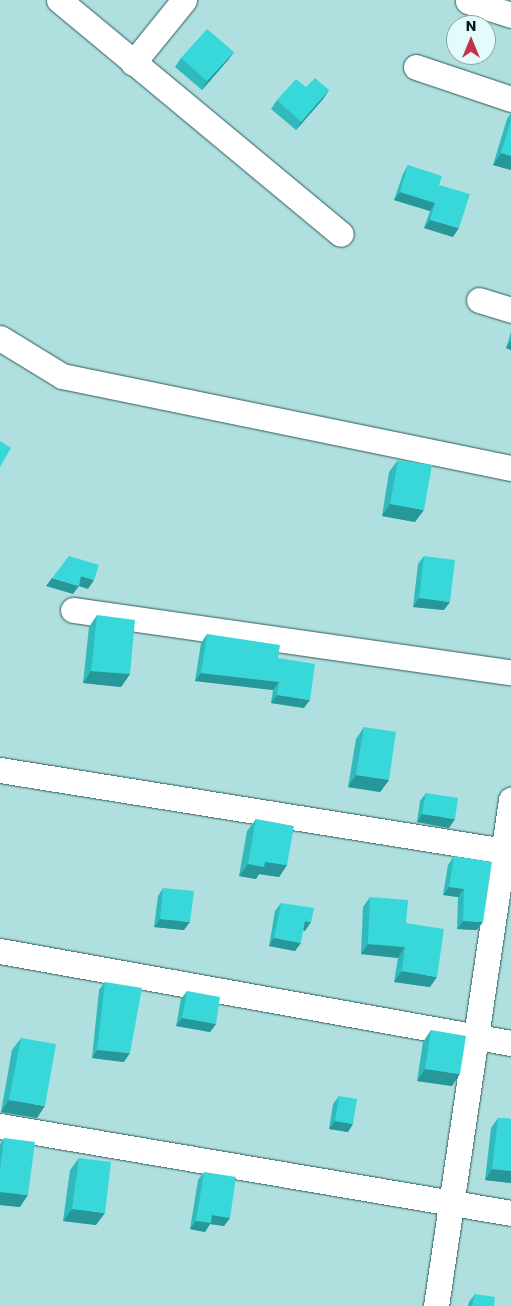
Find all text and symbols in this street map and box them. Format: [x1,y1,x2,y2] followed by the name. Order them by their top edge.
[446,15,496,65] north arrow
[466,16,476,36] text: N

